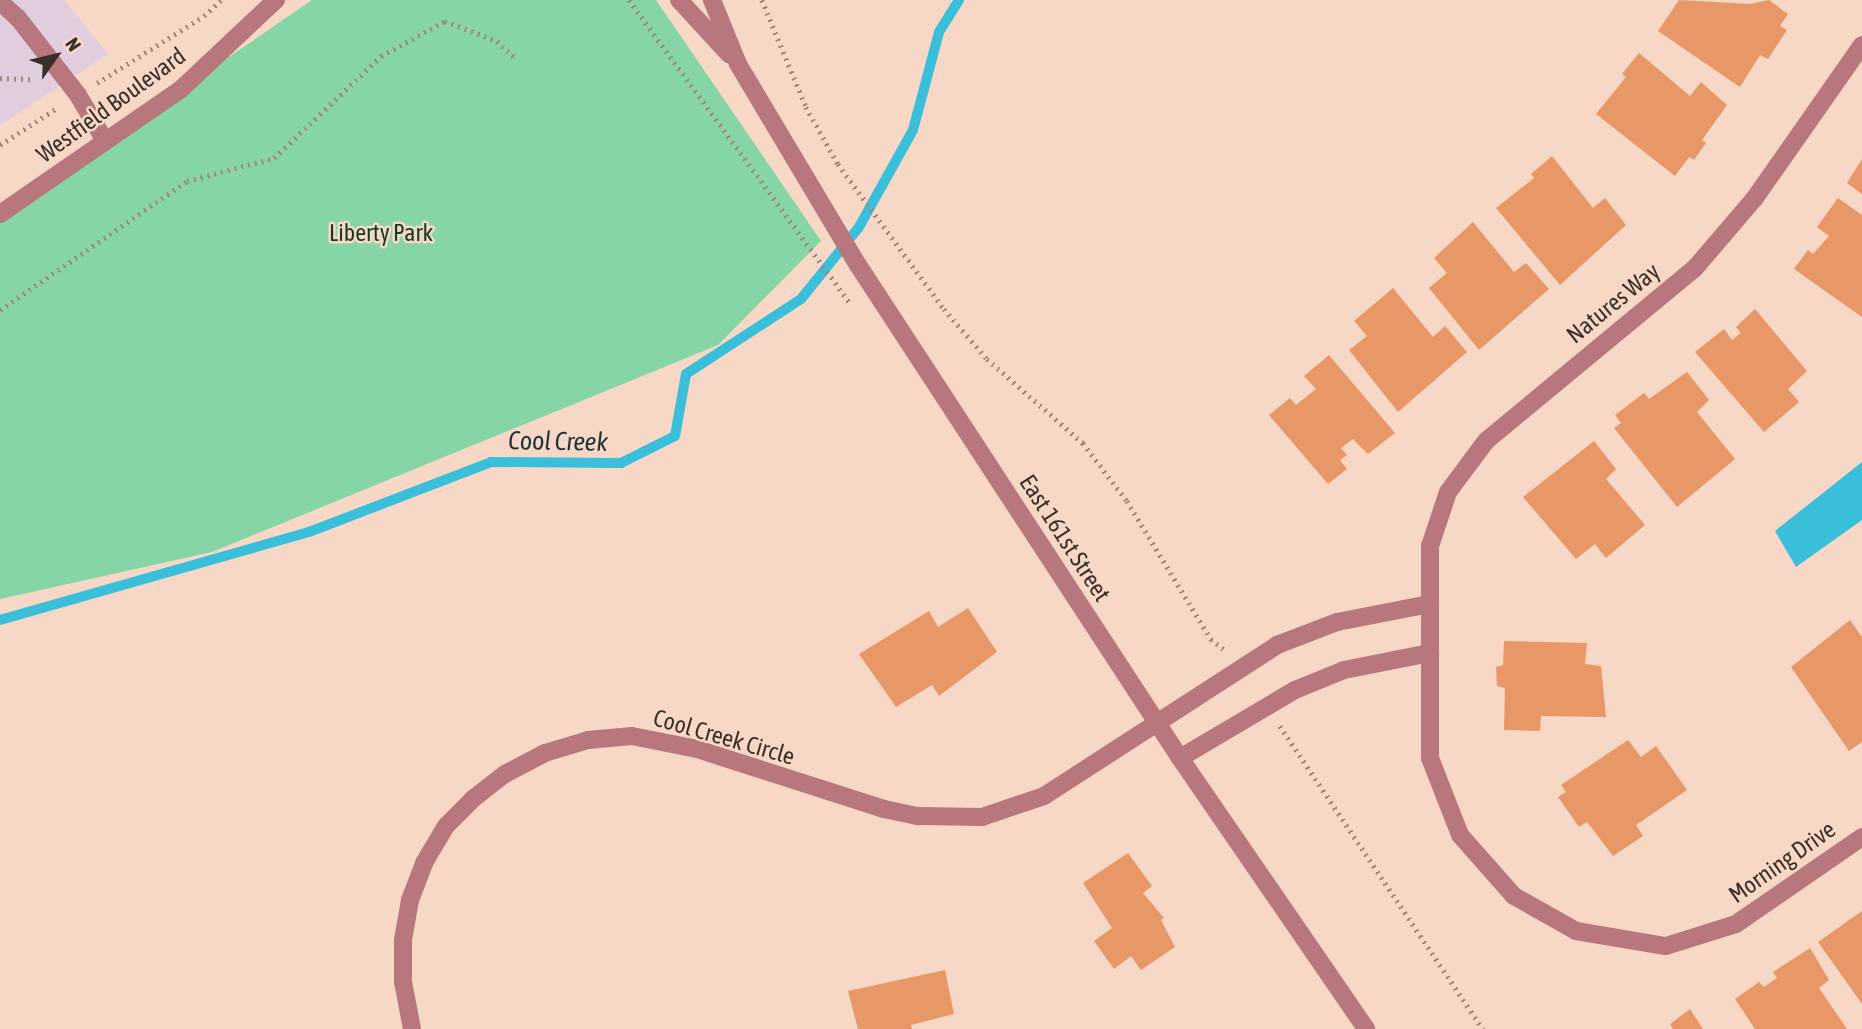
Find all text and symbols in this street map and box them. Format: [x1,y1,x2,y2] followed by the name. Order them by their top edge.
[21,21,91,91] north arrow
[61,33,86,55] text: N
[31,41,191,169] street label: Westfield Boulevard
[329,219,433,247] park label: Liberty Park
[1561,257,1665,349] street label: Natures Way
[508,426,608,458] water label: Cool Creek
[1013,469,1117,607] street label: East 161st Street
[650,703,798,771] street label: Cool Creek Circle
[1723,815,1841,909] street label: Morning Drive

